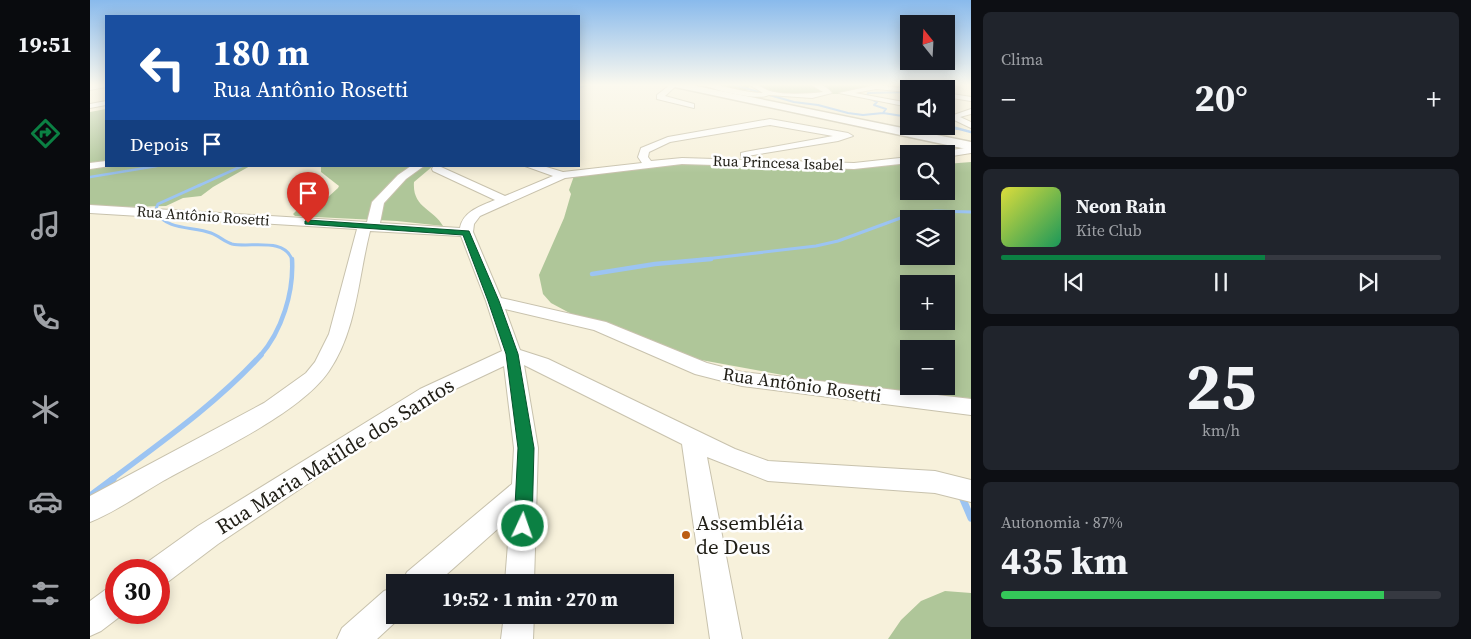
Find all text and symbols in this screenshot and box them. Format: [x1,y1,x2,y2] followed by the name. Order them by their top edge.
[900,15,955,70] north arrow
[900,15,955,395] map controls
[18,29,72,59] text: 19:51
[213,29,309,77] text: 180 m
[130,35,195,100] icon: left
[1001,48,1043,70] text: Clima
[1194,72,1248,124] text: 20°
[213,74,408,104] text: Rua Antônio Rosetti
[900,80,955,135] button: sound
[1001,80,1016,118] text: −
[1426,80,1441,118] text: +
[28,116,63,151] icon: directions
[198,130,226,158] icon: arrive
[130,131,188,157] text: Depois
[900,145,955,200] button: search
[712,150,844,175] street label: Rua Princesa Isabel
[287,172,329,223] pin
[294,179,322,207] icon: arrive
[1076,193,1166,219] text: Neon Rain
[136,200,270,231] street label: Rua Antônio Rosetti
[28,208,63,243] icon: music
[900,210,955,265] button: layers
[1076,219,1142,241] text: Kite Club
[1060,268,1088,296] icon: previous
[1207,268,1235,296] icon: pause
[1354,268,1382,296] icon: next
[900,275,955,330] button: +
[28,300,63,335] icon: phone
[900,340,955,395] button: −
[1186,342,1256,431] text: 25
[721,361,883,408] street label: Rua Antônio Rosetti
[210,370,459,541] street label: Rua Maria Matilde dos Santos
[28,392,63,427] icon: climate
[1202,419,1240,441] text: km/h
[28,484,63,519] icon: car
[496,499,548,551] position arrow
[696,508,804,561] place label: Assembléia de Deus
[1001,511,1123,533] text: Autonomia · 87%
[680,529,692,541] marker: Assembléia de Deus
[1001,535,1128,587] text: 435 km
[105,559,170,624] speed limit sign: 30
[28,576,63,611] icon: filters
[442,586,618,612] text: 19:52 · 1 min · 270 m

